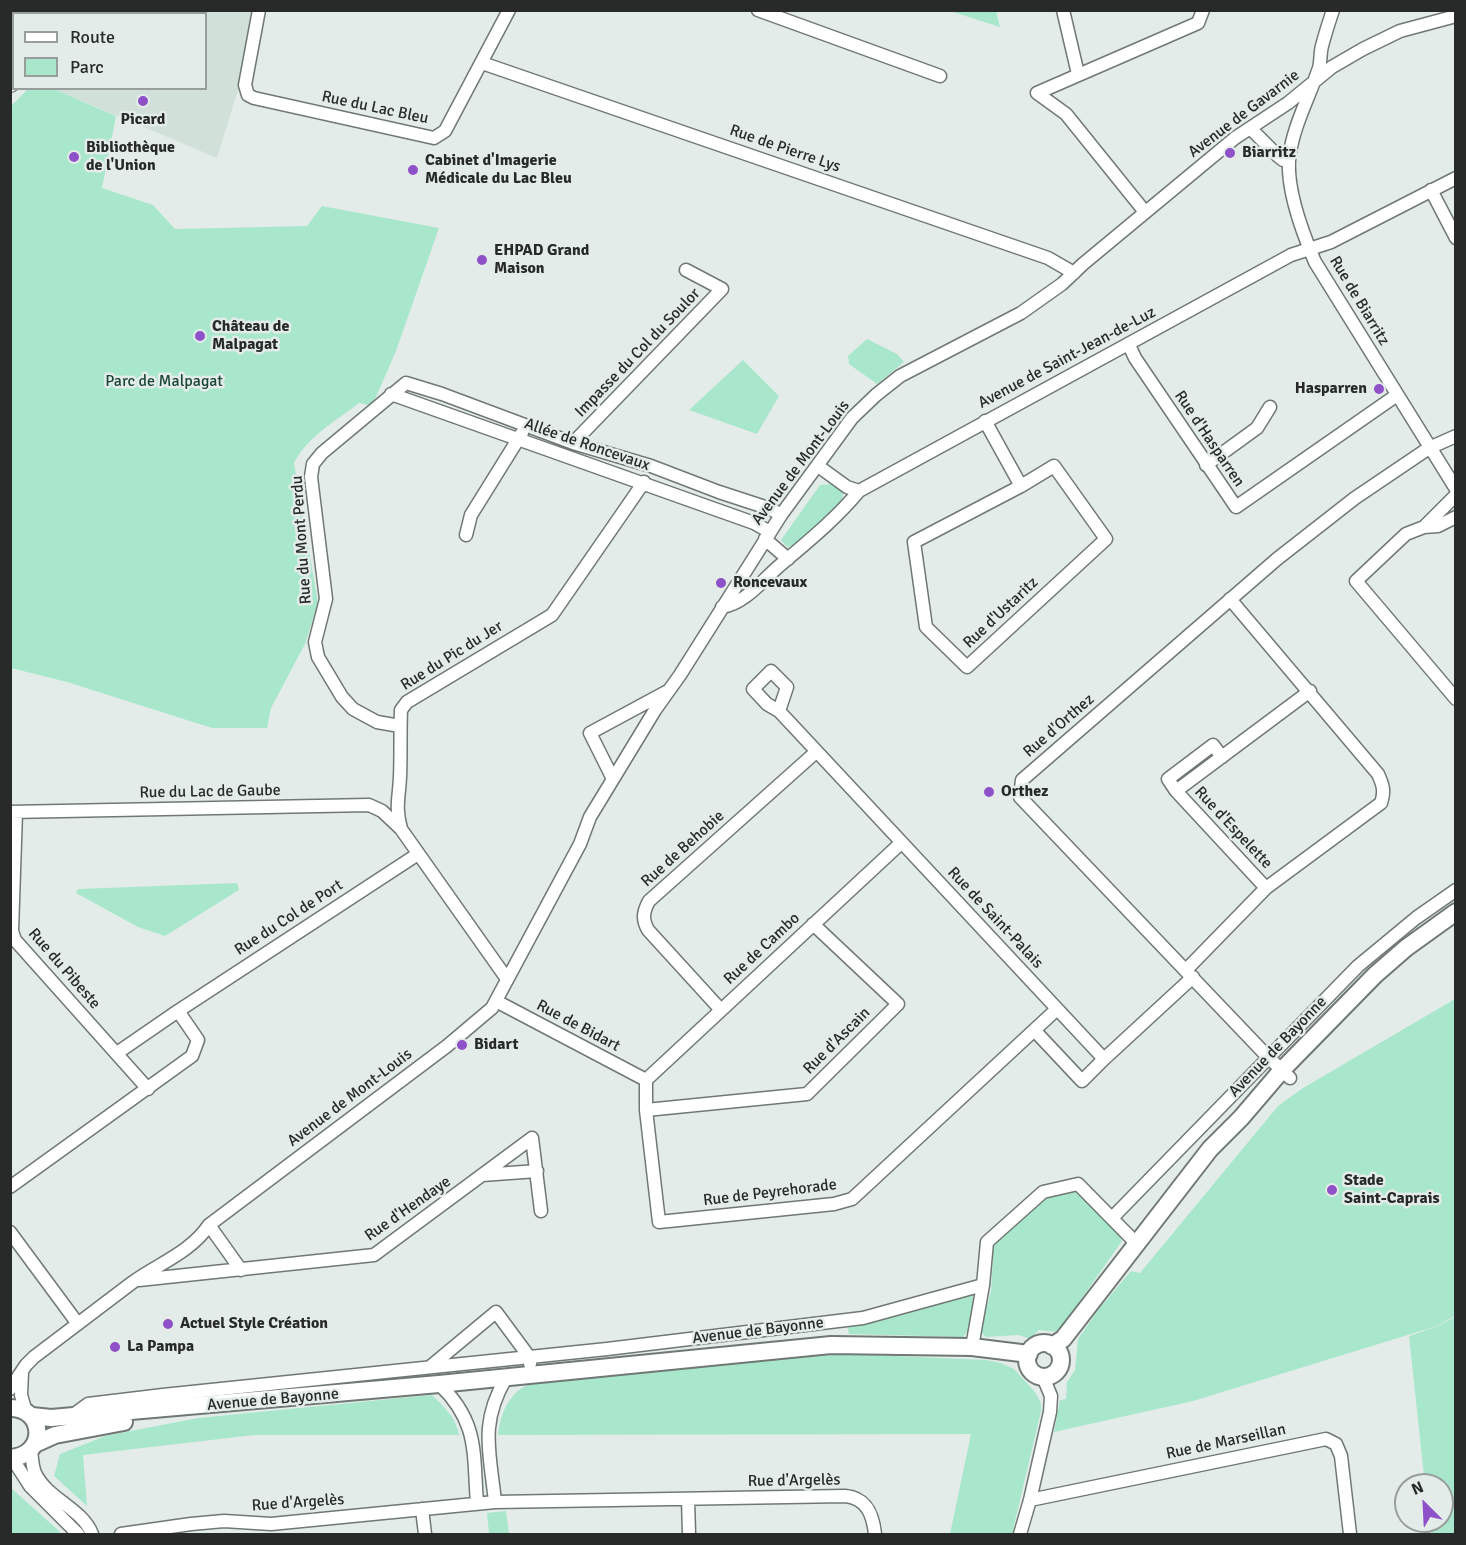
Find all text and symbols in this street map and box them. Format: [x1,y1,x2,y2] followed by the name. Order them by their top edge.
[12,12,207,90] legend
[70,26,115,48] text: Route
[70,56,104,78] text: Parc
[1185,66,1303,162] street label: Avenue de Gavarnie
[320,87,430,129] street label: Rue du Lac Bleu
[136,94,150,108] marker: Picard
[121,110,165,130] place label: Picard
[727,121,843,177] street label: Rue de Pierre Lys
[86,138,175,176] place label: Bibliothèque de l'Union
[1242,143,1296,163] place label: Biarritz
[1223,146,1237,160] marker: Biarritz
[67,150,81,164] marker: Bibliothèque de l'Union
[425,151,572,189] place label: Cabinet d'Imagerie Médicale du Lac Bleu
[406,163,420,177] marker: Cabinet d'Imagerie Médicale du Lac Bleu
[494,241,589,279] place label: EHPAD Grand Maison
[475,253,489,267] marker: EHPAD Grand Maison
[1325,253,1393,349] street label: Rue de Biarritz
[571,285,705,421] street label: Impasse du Col du Soulor
[975,303,1159,413] street label: Avenue de Saint-Jean-de-Luz
[212,317,289,355] place label: Château de Malpagat
[193,329,207,343] marker: Château de Malpagat
[105,372,223,392] park label: Parc de Malpagat
[1295,379,1367,399] place label: Hasparren
[1372,382,1386,396] marker: Hasparren
[1170,387,1248,491] street label: Rue d'Hasparren
[748,397,854,529] street label: Avenue de Mont-Louis
[522,415,652,475] street label: Allée de Roncevaux
[288,475,316,605] street label: Rue du Mont Perdu
[733,573,807,593] place label: Roncevaux
[959,573,1043,653] street label: Rue d'Ustaritz
[714,576,728,590] marker: Roncevaux
[397,617,507,695] street label: Rue du Pic du Jer
[1020,690,1098,762] street label: Rue d'Orthez
[139,781,281,803] street label: Rue du Lac de Gaube
[1001,782,1048,802] place label: Orthez
[1190,783,1276,873] street label: Rue d'Espelette
[982,785,996,799] marker: Orthez
[638,807,728,891] street label: Rue de Behobie
[943,863,1047,973] street label: Rue de Saint-Palais
[231,876,347,960] street label: Rue du Col de Port
[720,909,804,989] street label: Rue de Cambo
[24,925,104,1013] street label: Rue du Pibeste
[1225,993,1331,1101] street label: Avenue de Bayonne
[533,996,623,1056] street label: Rue de Bidart
[800,1004,874,1078] street label: Rue d'Ascain
[474,1035,518,1055] place label: Bidart
[455,1038,469,1052] marker: Bidart
[284,1045,416,1151] street label: Avenue de Mont-Louis
[1344,1171,1440,1209] place label: Stade Saint-Caprais
[361,1172,455,1246] street label: Rue d'Hendaye
[702,1175,838,1211] street label: Rue de Peyrehorade
[1325,1183,1339,1197] marker: Stade Saint-Caprais
[691,1313,825,1349] street label: Avenue de Bayonne
[180,1314,328,1334] place label: Actuel Style Création
[161,1317,175,1331] marker: Actuel Style Création
[127,1337,194,1357] place label: La Pampa
[108,1340,122,1354] marker: La Pampa
[206,1385,340,1415] street label: Avenue de Bayonne
[1164,1420,1288,1464] street label: Rue de Marseillan
[747,1471,841,1491] street label: Rue d'Argelès
[1394,1473,1454,1533] north arrow
[1408,1477,1427,1500] text: N
[251,1490,345,1516] street label: Rue d'Argelès

